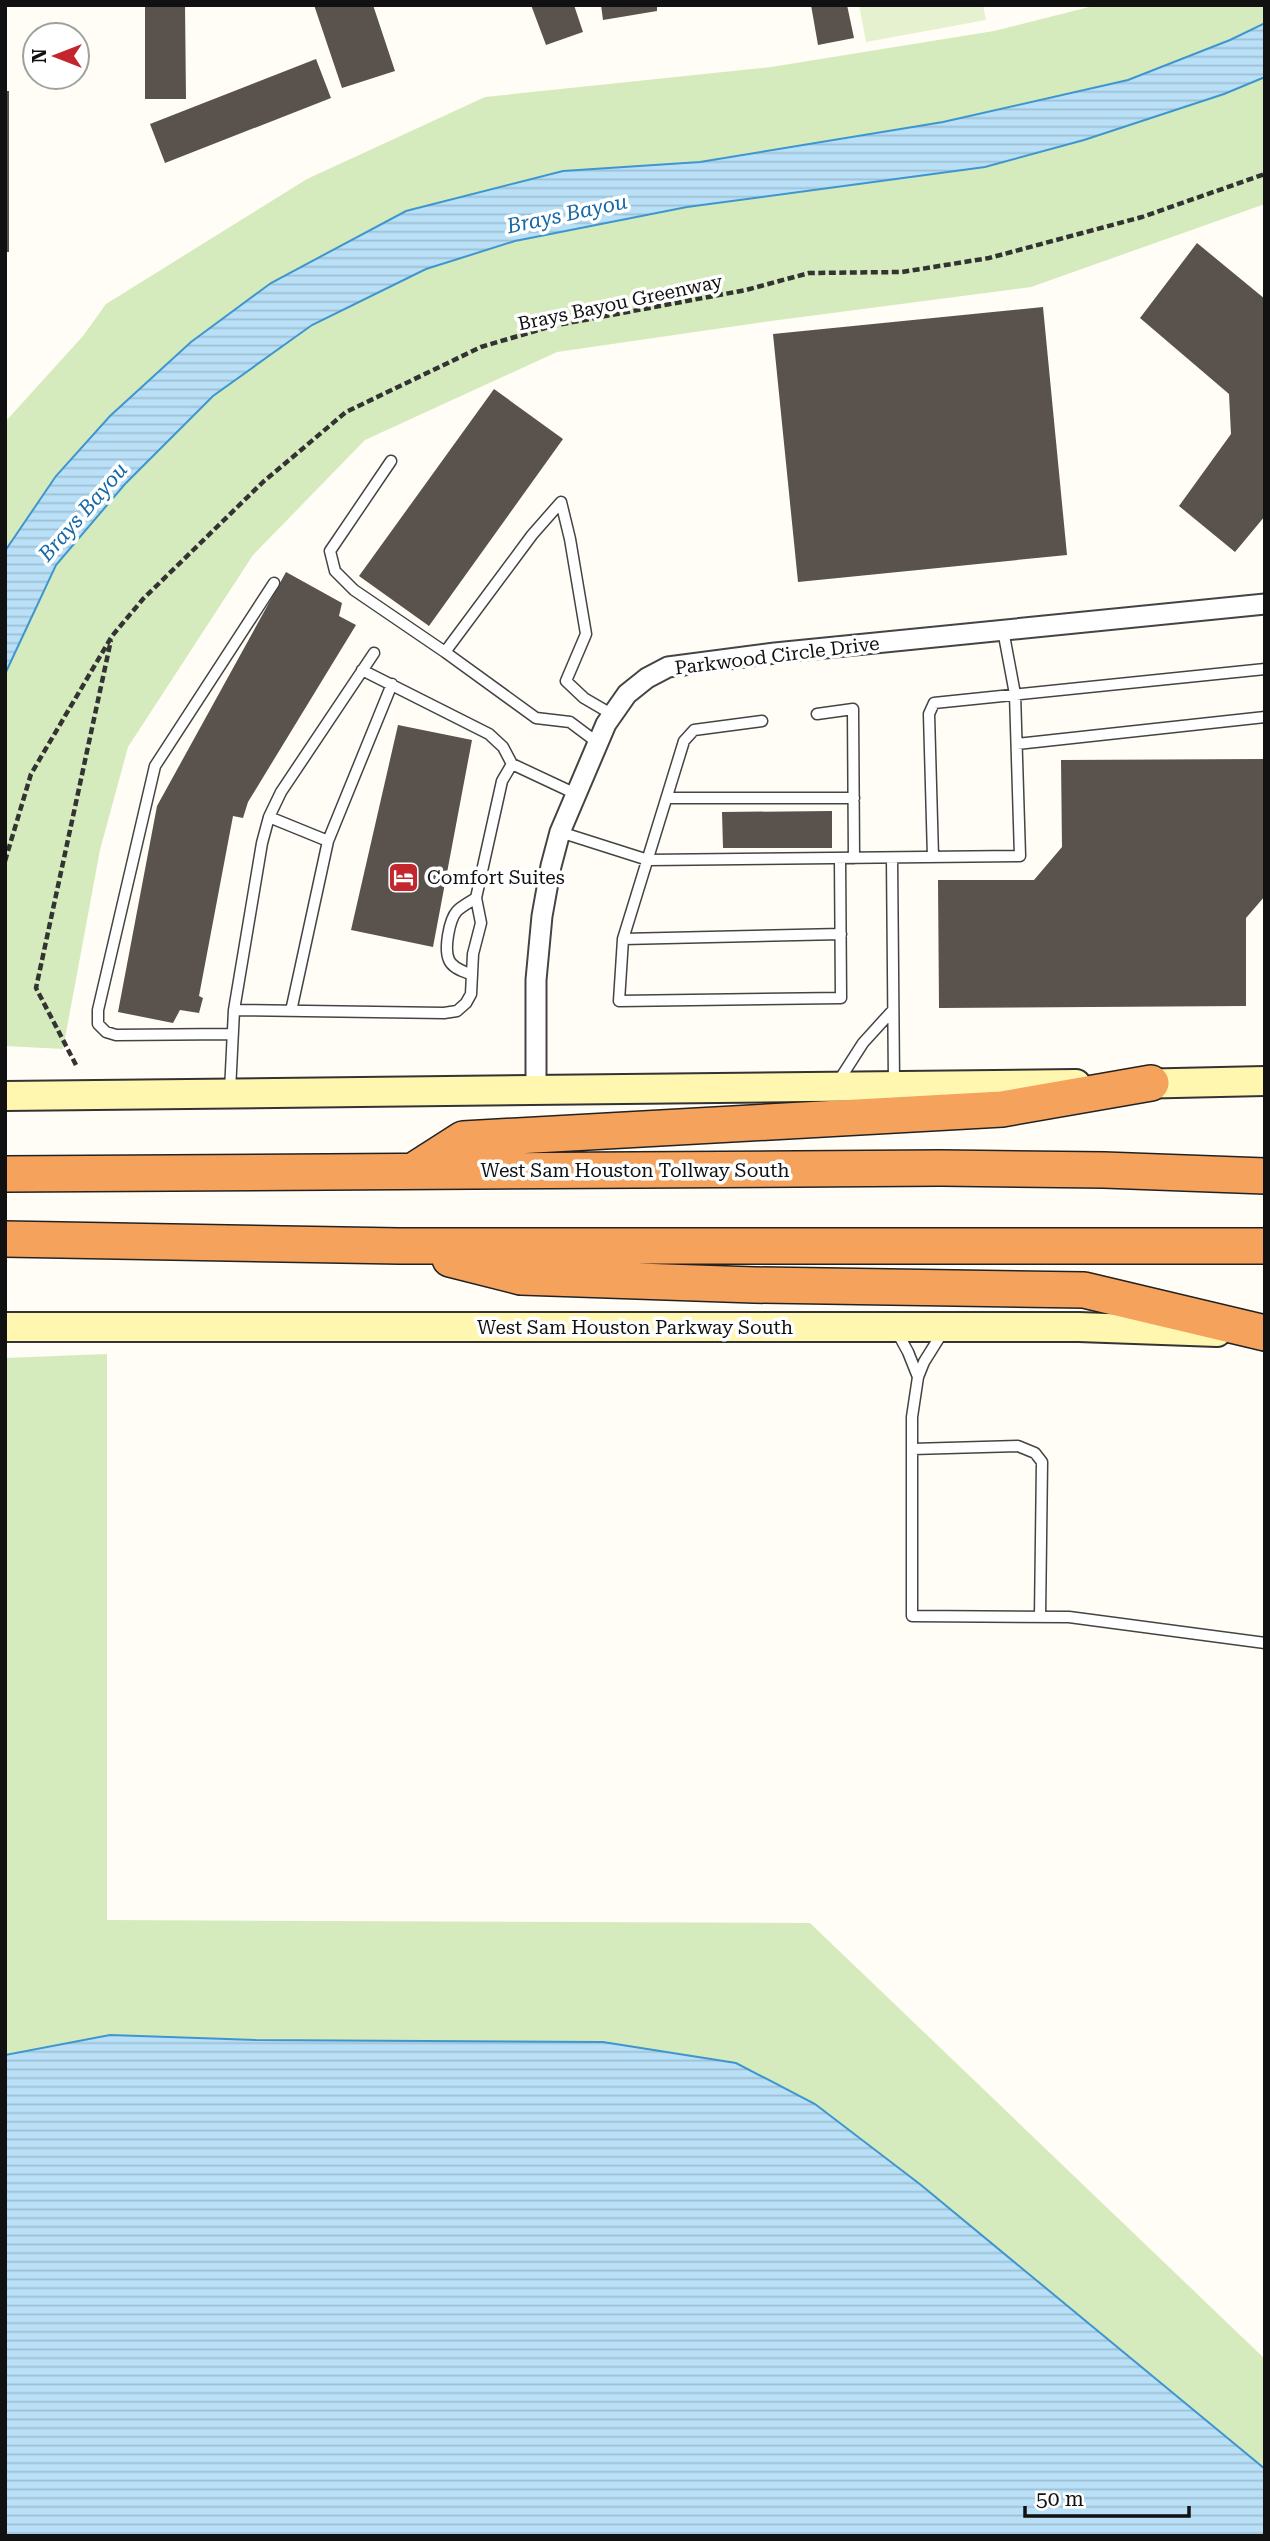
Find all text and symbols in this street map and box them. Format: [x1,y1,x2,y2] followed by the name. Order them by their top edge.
[21,21,91,91] north arrow
[28,48,51,63] text: N
[504,190,630,239] water label: Brays Bayou
[516,269,725,335] street label: Brays Bayou Greenway
[33,458,132,567] water label: Brays Bayou
[673,632,881,679] street label: Parkwood Circle Drive
[387,860,421,894] hotel icon: Comfort Suites
[427,866,565,889] place label: Comfort Suites
[480,1159,790,1182] street label: West Sam Houston Tollway South
[477,1316,793,1339] street label: West Sam Houston Parkway South
[1025,2474,1190,2518] scale bar
[1036,2487,1084,2511] text: 50 m

